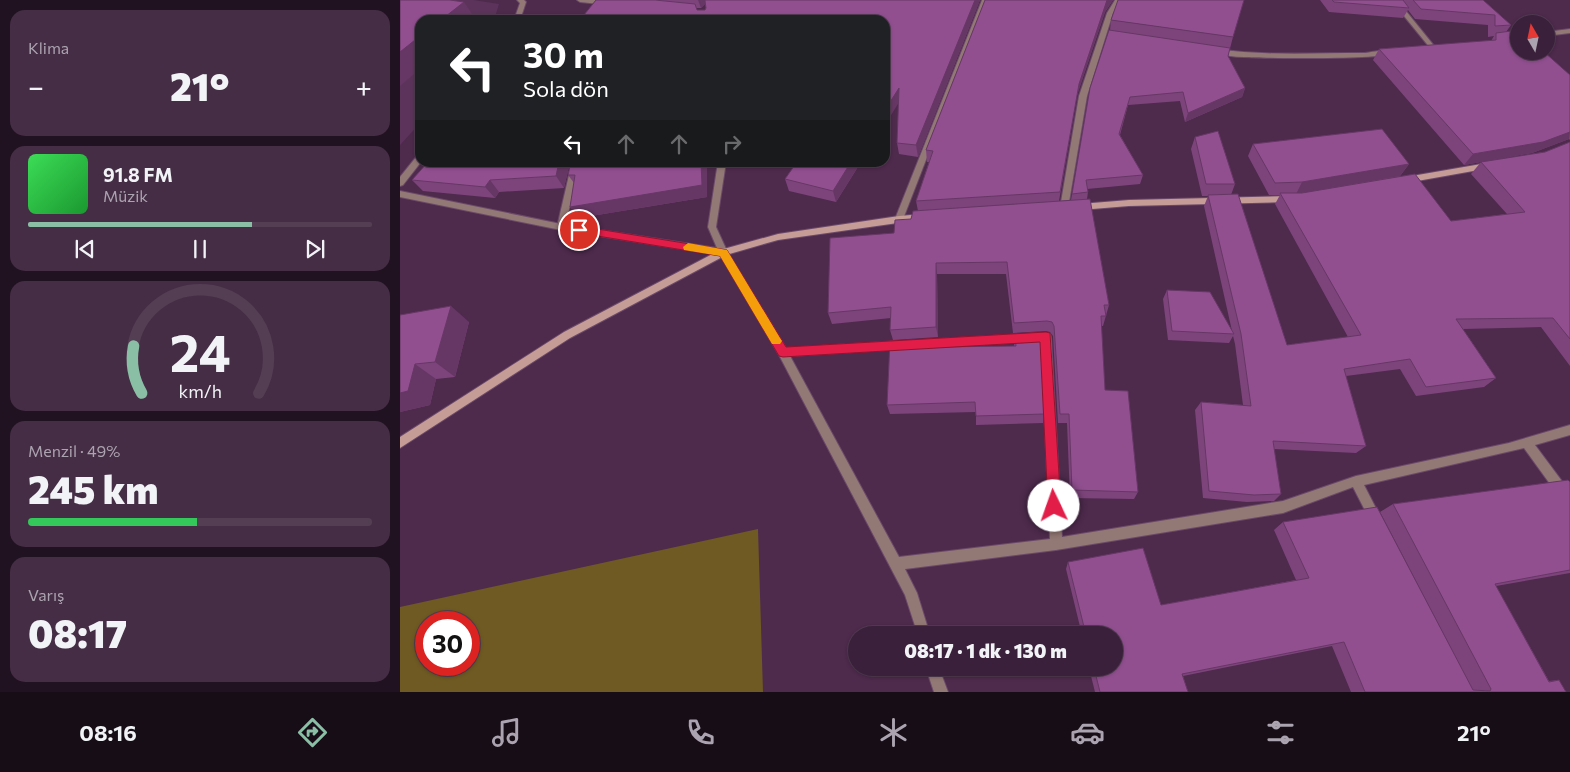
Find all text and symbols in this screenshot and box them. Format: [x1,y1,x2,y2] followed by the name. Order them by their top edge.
[1510,15,1555,60] north arrow
[1510,15,1555,60] map controls
[523,32,604,75] text: 30 m
[440,35,505,100] icon: left
[28,38,69,57] text: Klima
[170,62,230,109] text: 21°
[28,69,44,103] text: −
[356,69,372,103] text: +
[523,75,609,102] text: Sola dön
[559,130,587,158] icon: left
[612,130,640,158] icon: ahead
[665,130,693,158] icon: ahead
[718,130,746,158] icon: right
[103,163,173,186] text: 91.8 FM
[103,186,148,205] text: Müzik
[558,209,600,251] pin
[565,216,593,244] icon: arrive
[71,235,99,263] icon: previous
[186,235,214,263] icon: pause
[301,235,329,263] icon: next
[170,319,230,383] text: 24
[178,380,222,402] text: km/h
[28,441,120,460] text: Menzil · 49%
[28,465,158,512] text: 245 km
[1027,479,1079,531] position arrow
[28,585,64,604] text: Varış
[28,609,127,656] text: 08:17
[415,611,480,676] speed limit sign: 30
[904,639,1067,662] text: 08:17 · 1 dk · 130 m
[295,715,330,750] icon: directions
[489,715,524,750] icon: music
[683,715,718,750] icon: phone
[876,715,911,750] icon: climate
[1070,715,1105,750] icon: car
[1263,715,1298,750] icon: filters
[79,719,137,746] text: 08:16
[1457,719,1491,746] text: 21°

